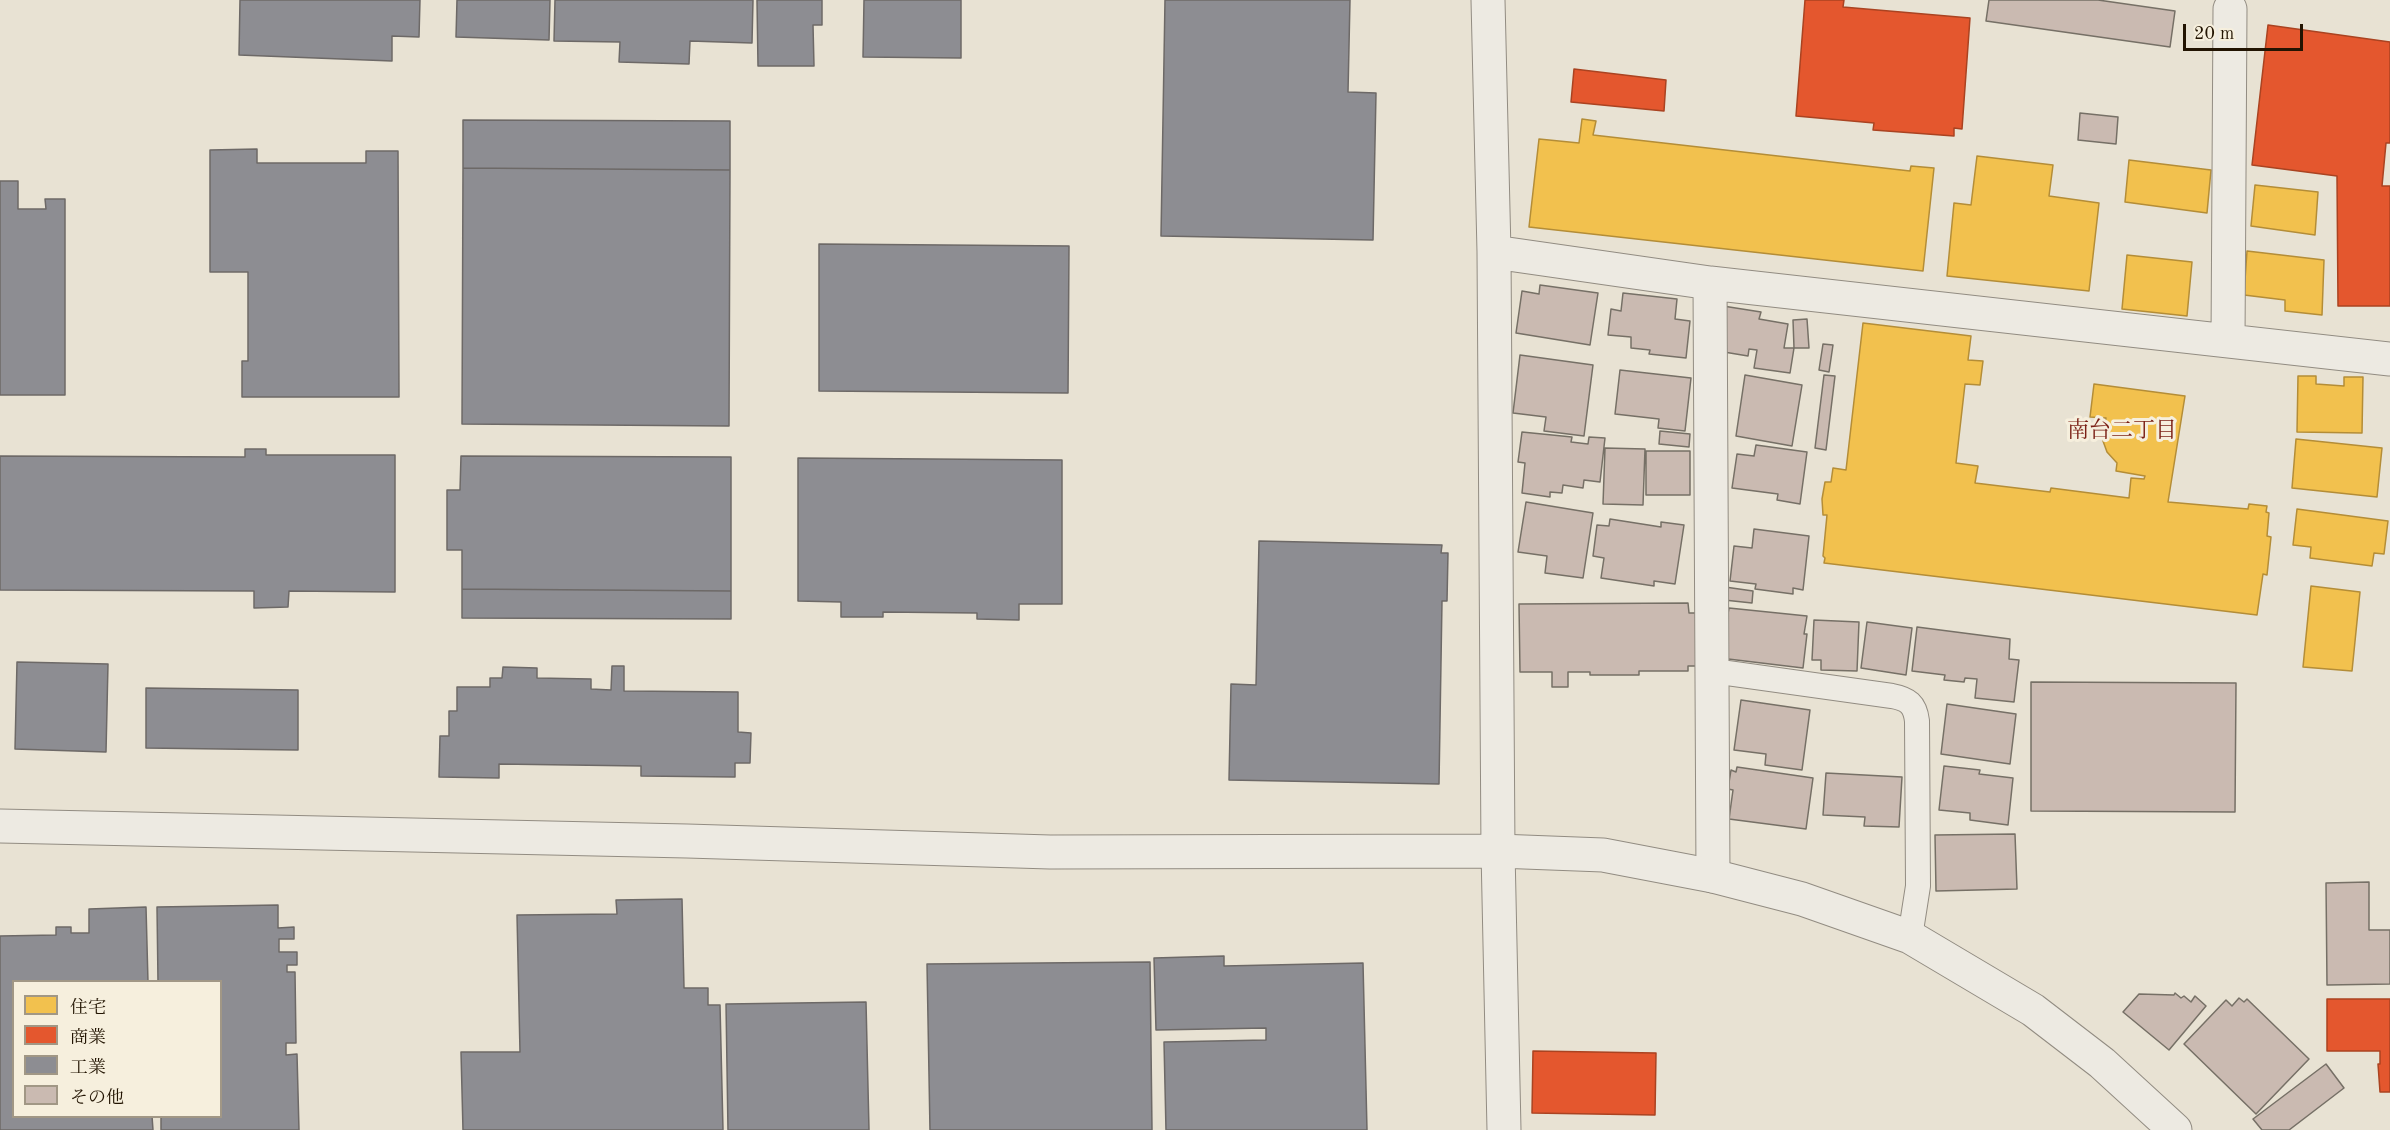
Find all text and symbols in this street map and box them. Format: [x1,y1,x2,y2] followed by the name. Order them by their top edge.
[2186,12,2306,50] scale bar
[2194,25,2234,43] text: 20 m
[2067,418,2177,444] district label: 南台二丁目
[12,980,222,1118] legend
[70,999,106,1017] text: 住宅
[70,1029,106,1047] text: 商業
[70,1059,106,1077] text: 工業
[70,1089,124,1107] text: その他

